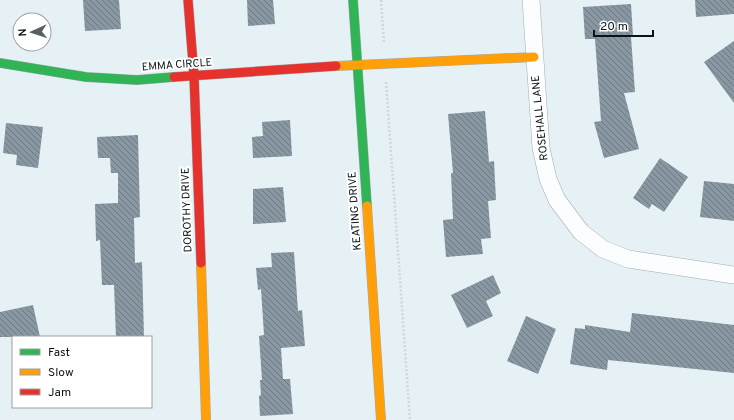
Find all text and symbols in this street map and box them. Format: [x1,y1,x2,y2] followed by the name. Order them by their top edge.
[12,12,52,52] north arrow
[594,12,653,38] scale bar
[600,19,628,35] text: 20 m
[16,28,30,37] text: N
[141,56,213,74] street label: EMMA CIRCLE
[529,75,551,161] street label: ROSEHALL LANE
[179,167,195,253] street label: DOROTHY DRIVE
[345,171,365,251] street label: KEATING DRIVE
[12,336,152,408] legend
[48,345,70,361] text: Fast
[48,365,74,381] text: Slow
[48,385,71,401] text: Jam

